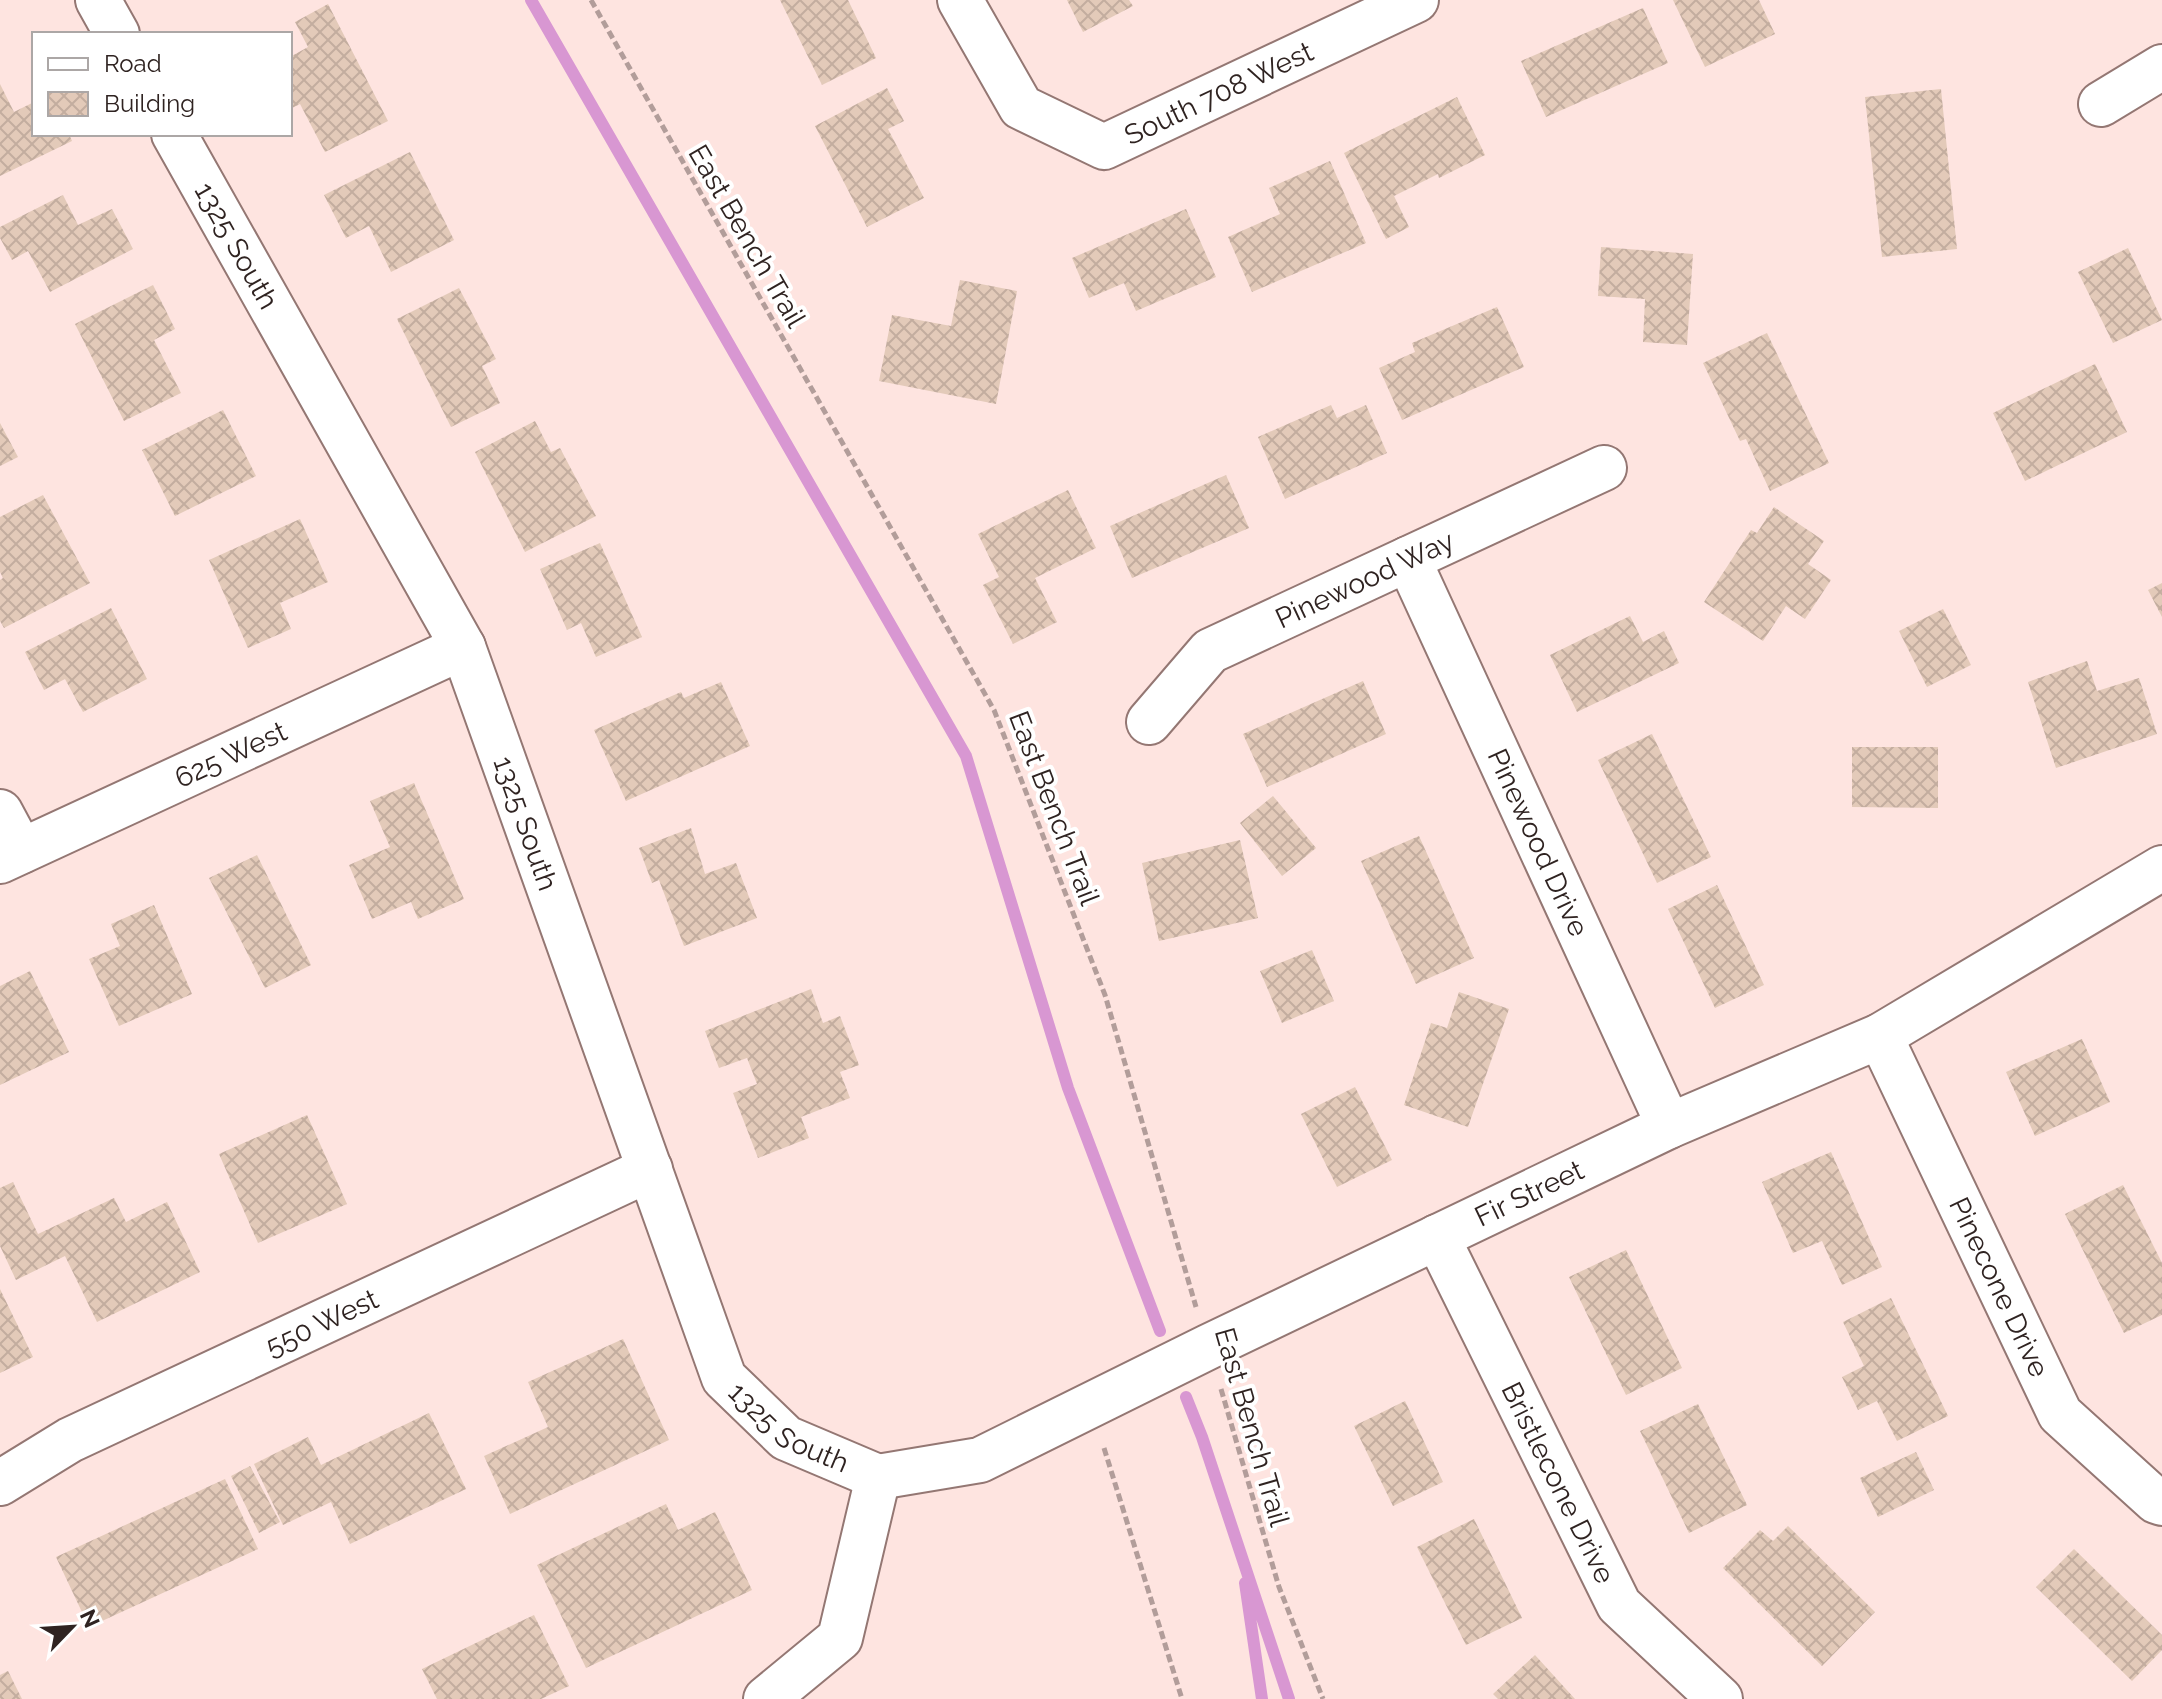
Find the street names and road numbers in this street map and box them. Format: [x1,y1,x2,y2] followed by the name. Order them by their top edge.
[1119,34,1319,152] street label: South 708 West
[681,139,813,333] street label: East Bench Trail
[188,176,286,315] street label: 1325 South
[1270,524,1459,635] street label: Pinewood Way
[1002,706,1106,910] street label: East Bench Trail
[169,714,292,795] street label: 625 West
[1481,743,1596,941] street label: Pinewood Drive
[487,752,565,895] street label: 1325 South
[1469,1153,1589,1233] street label: Fir Street
[1943,1192,2056,1382] street label: Pinecone Drive
[260,1282,384,1363] street label: 550 West
[1208,1324,1296,1530] street label: East Bench Trail
[722,1375,854,1479] street label: 1325 South
[1495,1377,1622,1589] street label: Bristlecone Drive

